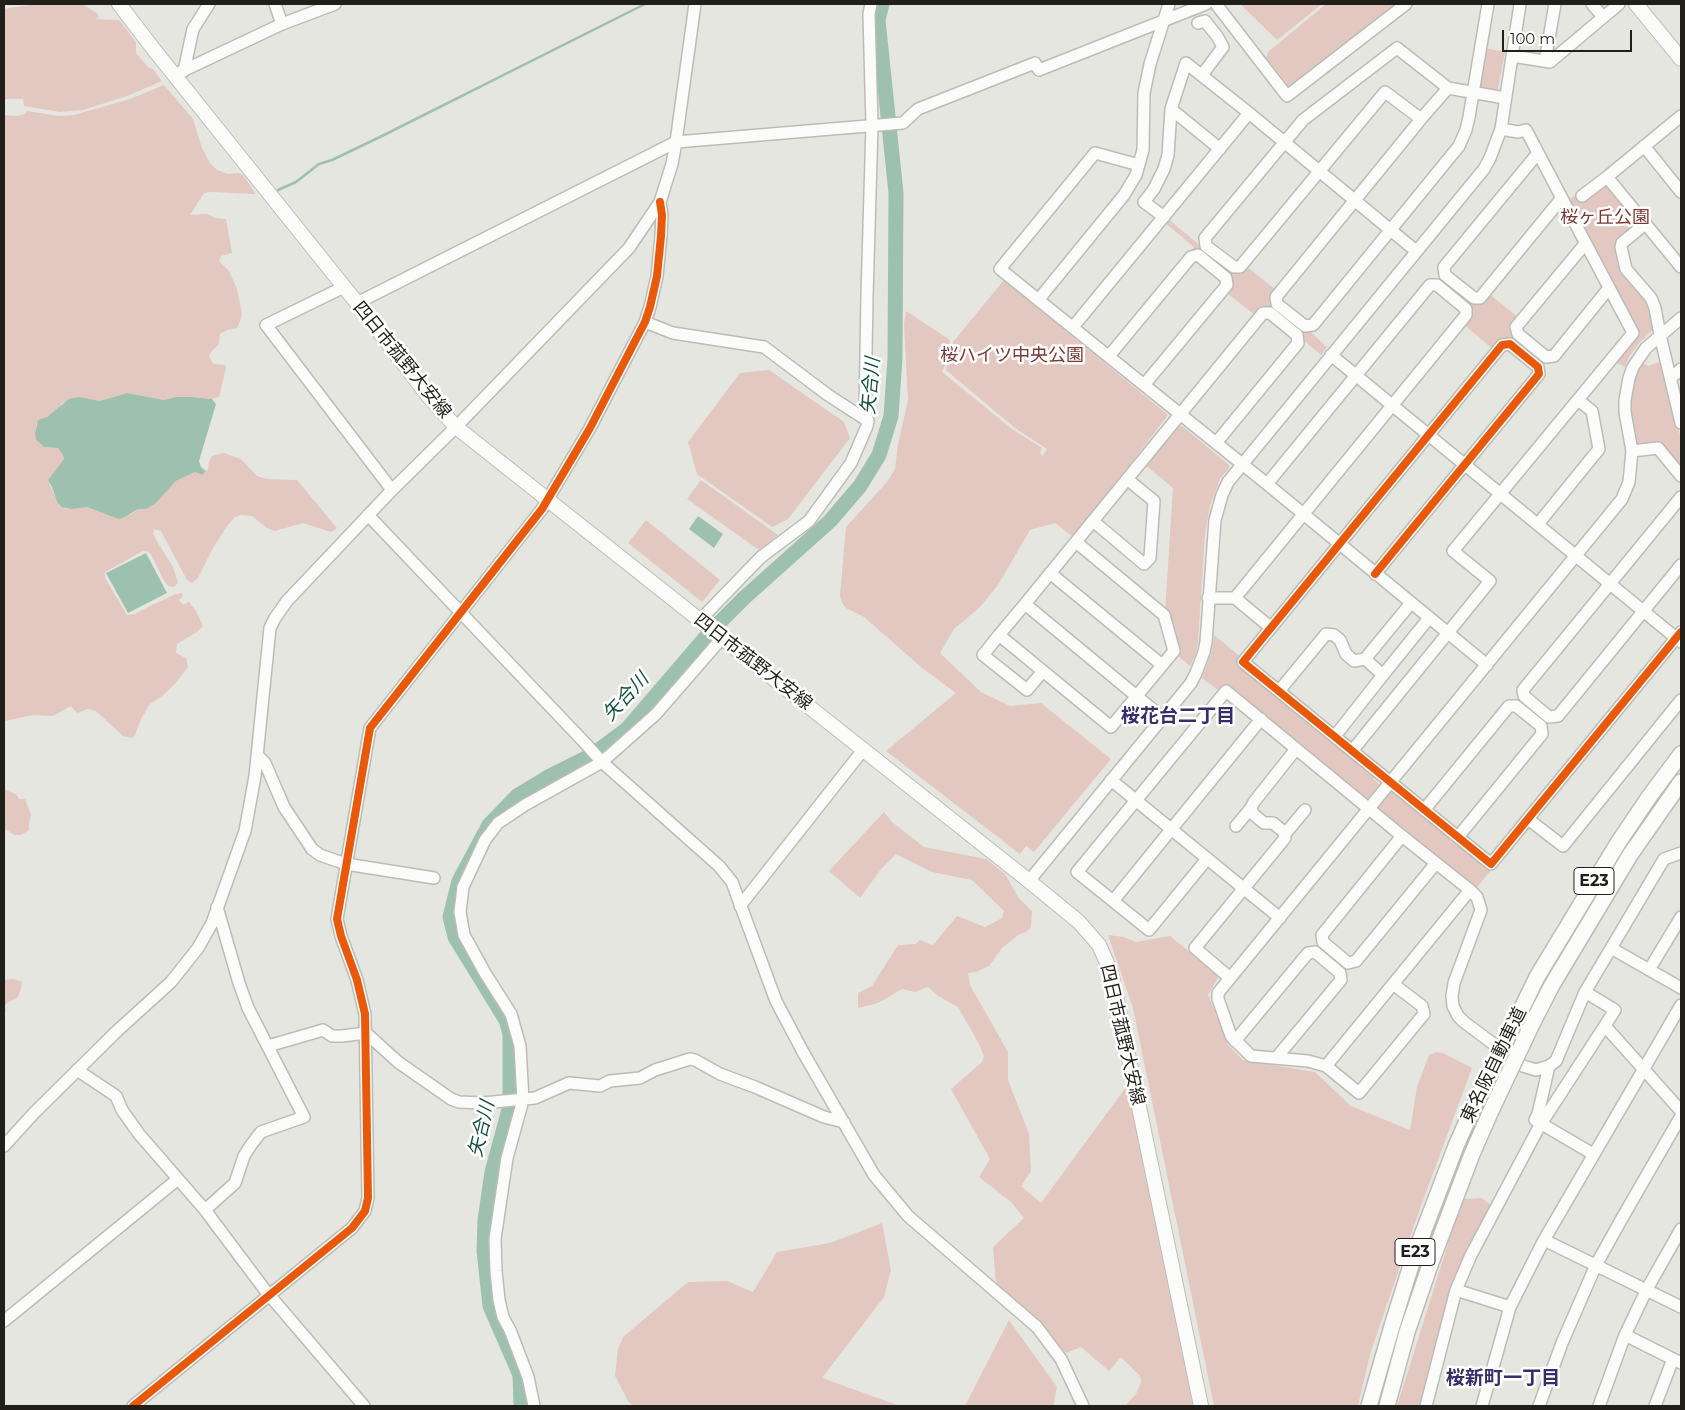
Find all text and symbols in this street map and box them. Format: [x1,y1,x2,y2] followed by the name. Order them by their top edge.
[1505,20,1635,52] scale bar
[1510,29,1555,48] text: 100 m
[1560,207,1650,229] park label: 桜ヶ丘公園
[348,297,456,423] street label: 四日市菰野大安線
[940,345,1084,367] park label: 桜ハイツ中央公園
[857,357,885,415] water label: 矢合川
[690,609,816,715] street label: 四日市菰野大安線
[598,668,654,726] water label: 矢合川
[1121,705,1235,727] district label: 桜花台二丁目
[1574,868,1614,894] road number: E23
[1095,962,1149,1108] street label: 四日市菰野大安線
[1457,1004,1531,1126] street label: 東名阪自動車道
[464,1099,500,1159] water label: 矢合川
[1395,1238,1435,1266] road number: E23
[1446,1367,1560,1389] district label: 桜新町一丁目

